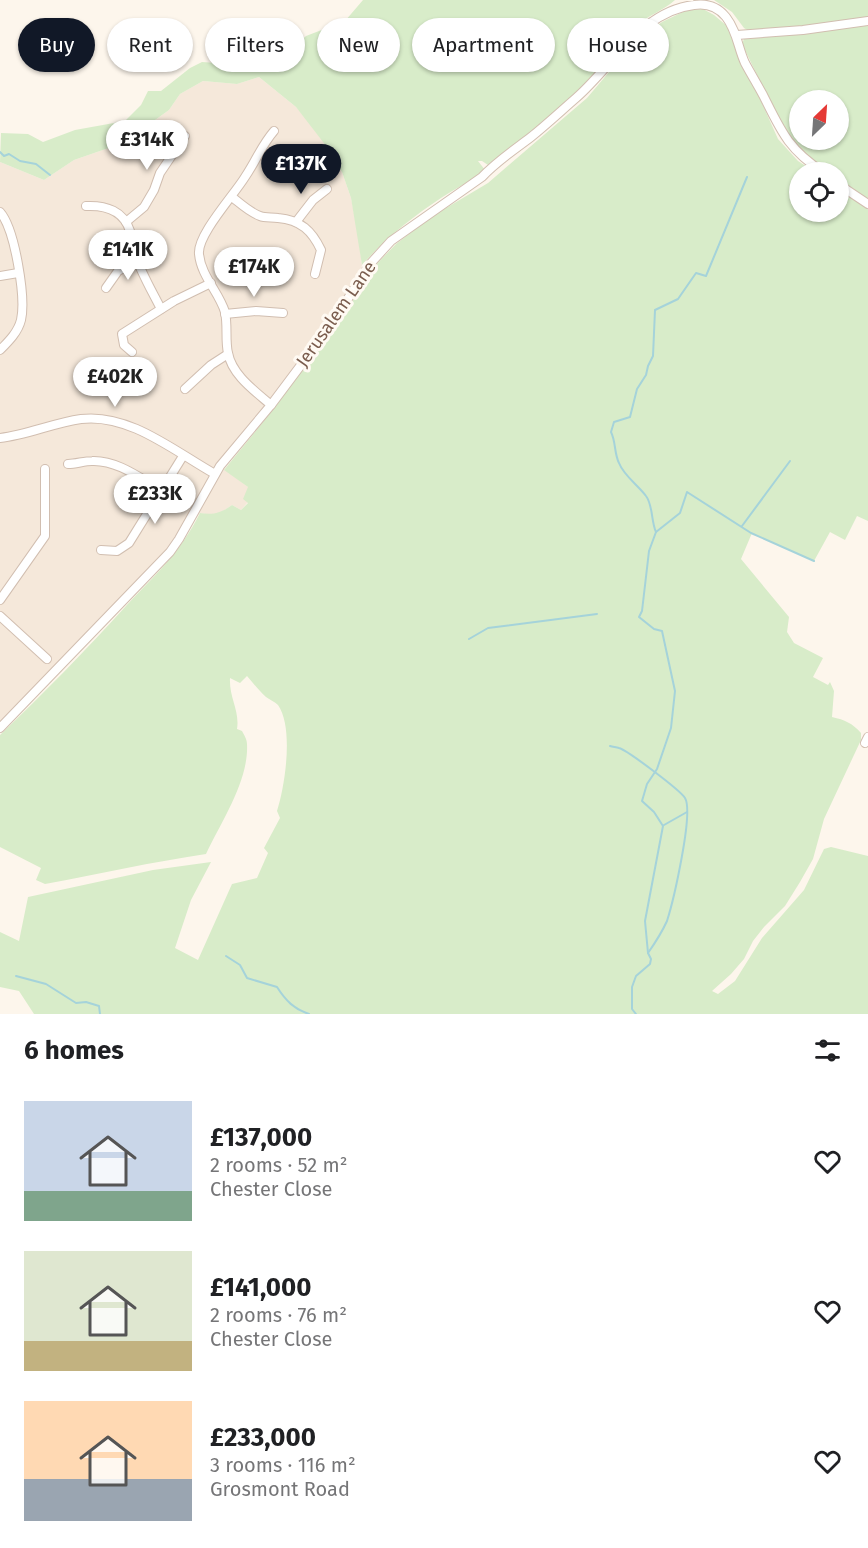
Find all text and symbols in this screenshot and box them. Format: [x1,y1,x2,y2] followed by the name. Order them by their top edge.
[18,18,95,72] chip: Buy
[107,18,193,72] chip: Rent
[205,18,305,72] chip: Filters
[317,18,400,72] chip: New
[412,18,555,72] chip: Apartment
[567,18,669,72] chip: House
[789,90,849,150] north arrow
[789,90,849,222] map controls
[105,120,189,171] pin: £314K
[120,127,174,151] text: £314K
[259,144,343,195] pin: £137K
[275,151,327,175] text: £137K
[789,162,849,222] button: locate
[86,230,170,281] pin: £141K
[102,237,154,261] text: £141K
[212,247,296,298] pin: £174K
[228,254,280,278] text: £174K
[291,257,381,371] street label: Jerusalem Lane
[73,357,157,408] pin: £402K
[87,364,143,388] text: £402K
[113,474,197,525] pin: £233K
[128,481,182,505] text: £233K
[811,1034,844,1067] icon: filters
[24,1035,124,1066] text: 6 homes
[210,1122,312,1153] text: £137,000
[72,1125,144,1197] icon: home
[811,1145,844,1178] icon: heart
[210,1153,348,1177] text: 2 rooms · 52 m²
[210,1177,332,1201] text: Chester Close
[210,1272,311,1303] text: £141,000
[72,1275,144,1347] icon: home
[811,1295,844,1328] icon: heart
[210,1303,347,1327] text: 2 rooms · 76 m²
[210,1327,332,1351] text: Chester Close
[210,1422,316,1453] text: £233,000
[72,1425,144,1497] icon: home
[811,1445,844,1478] icon: heart
[210,1453,356,1477] text: 3 rooms · 116 m²
[210,1477,350,1501] text: Grosmont Road

